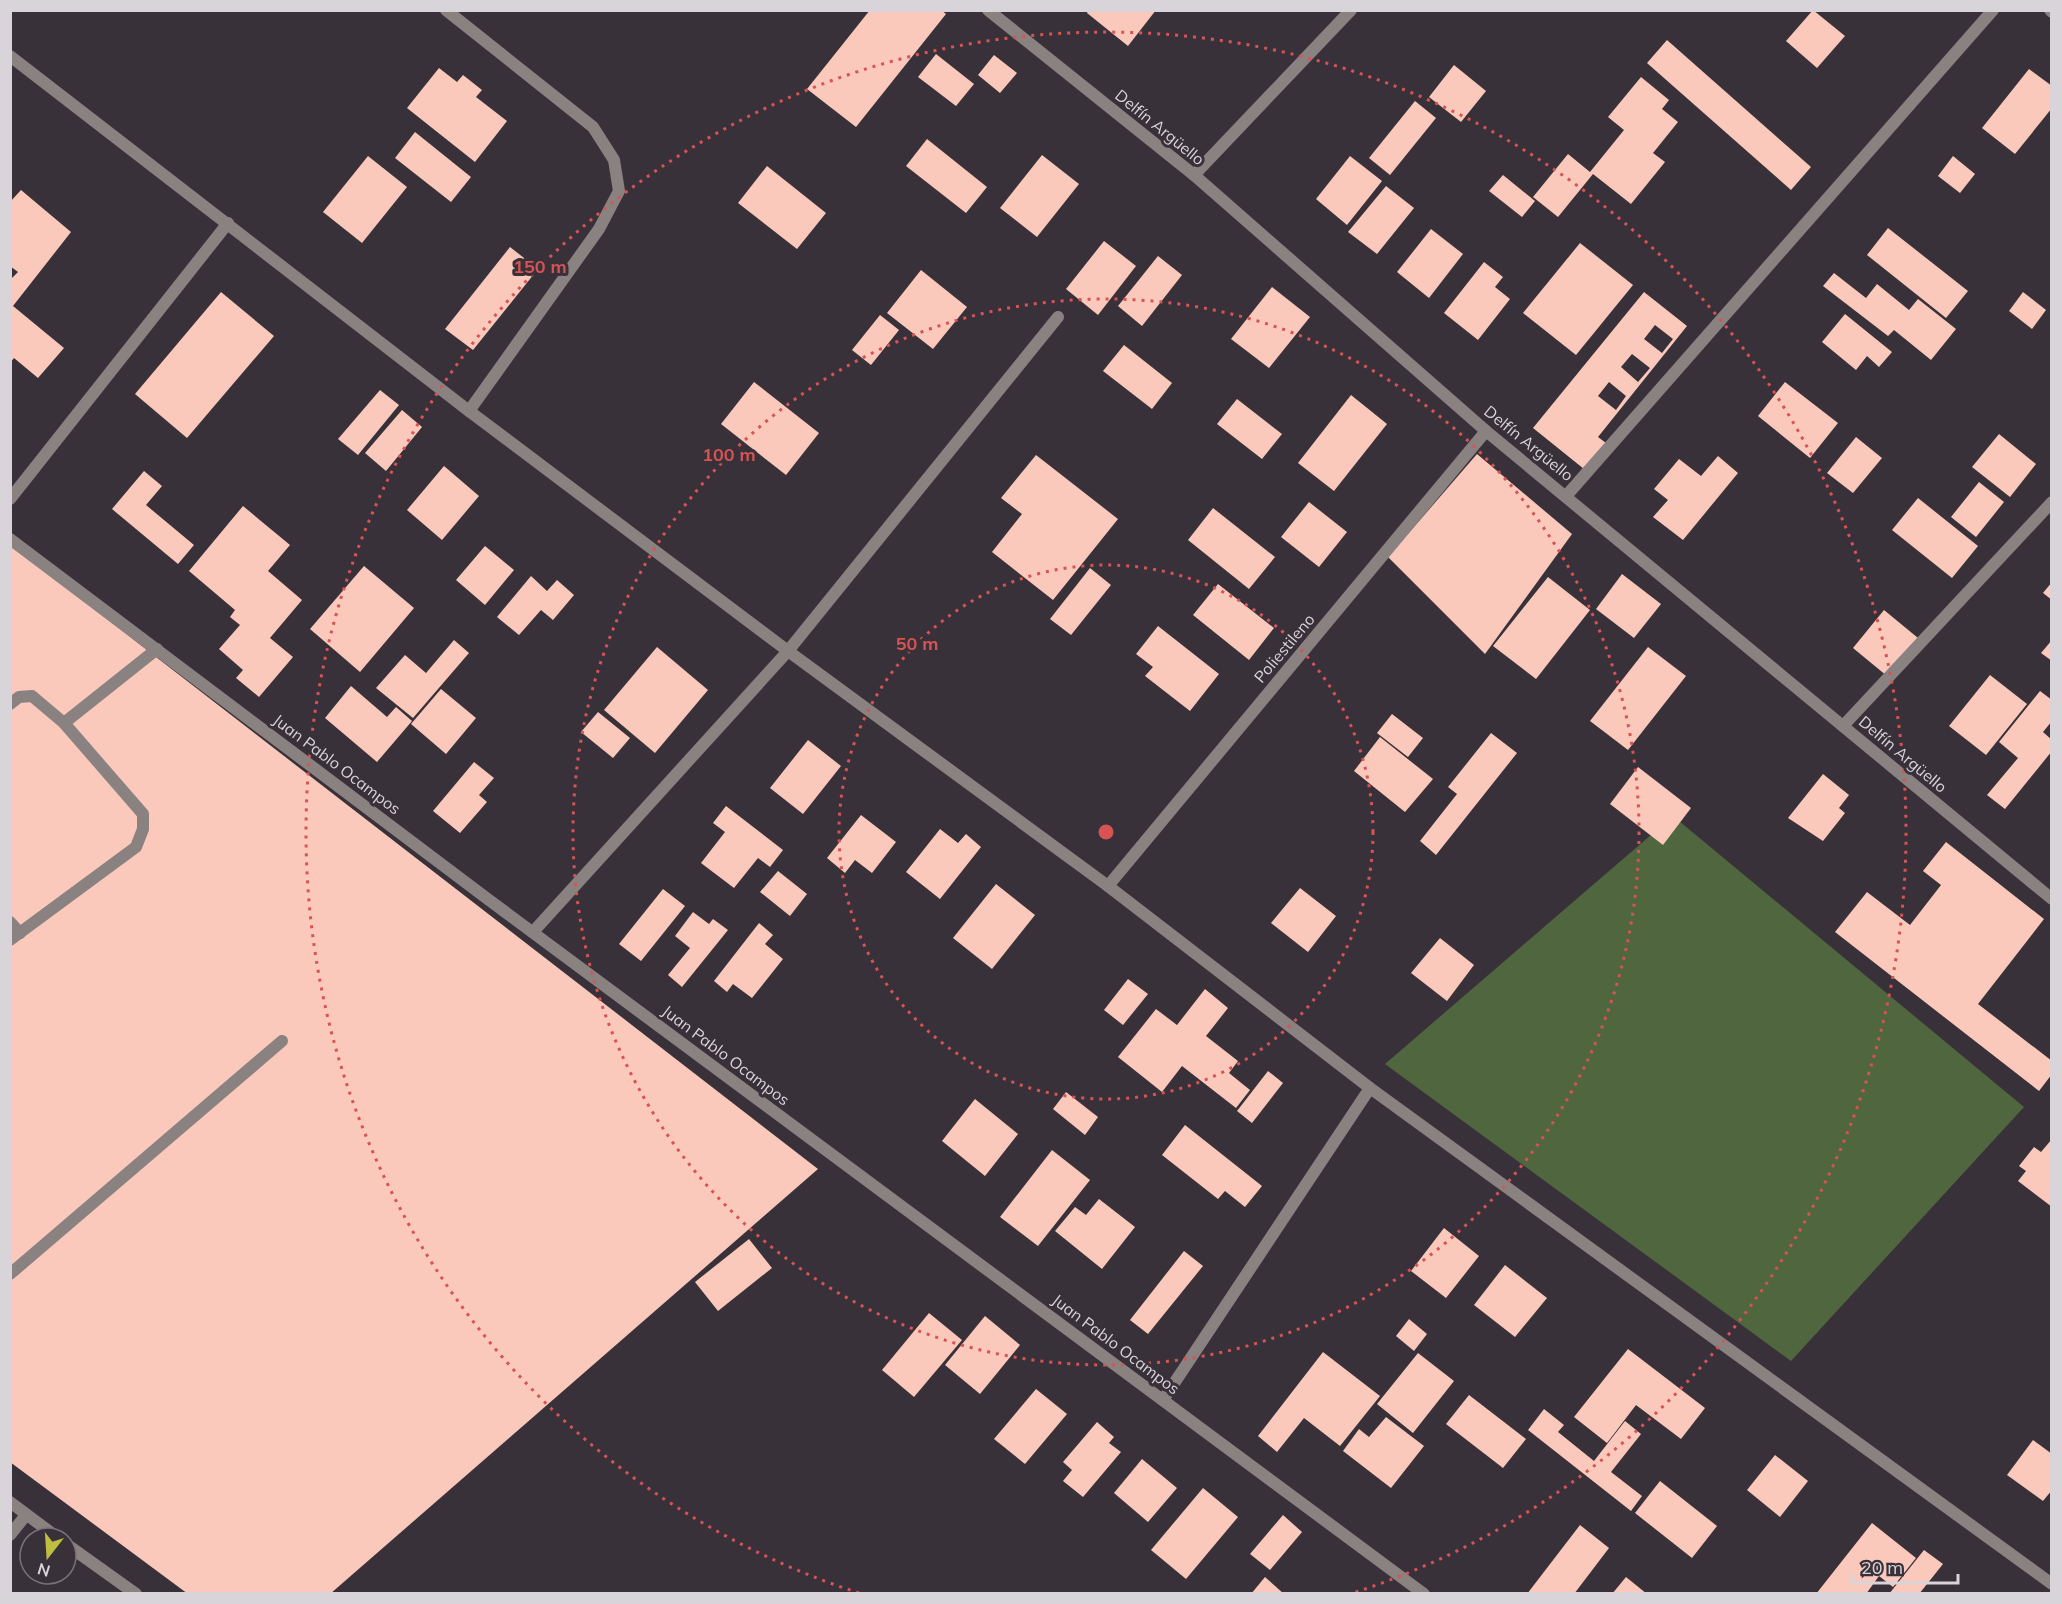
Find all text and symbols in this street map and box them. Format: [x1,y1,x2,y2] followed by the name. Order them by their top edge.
[1111,85,1209,169] street label: Delfín Argüello
[513,255,567,278] text: 150 m
[1480,401,1578,485] street label: Delfín Argüello
[702,443,756,466] text: 100 m
[1249,609,1319,687] street label: Poliestileno
[896,632,938,655] text: 50 m
[269,710,405,819] street label: Juan Pablo Ocampos
[1855,711,1951,797] street label: Delfín Argüello
[1096,822,1116,842] centre of rings
[658,1001,794,1110] street label: Juan Pablo Ocampos
[1048,1290,1184,1399] street label: Juan Pablo Ocampos
[18,1526,78,1586] north arrow
[1852,1547,1958,1585] scale bar
[1861,1556,1903,1579] text: 20 m
[35,1559,52,1582] text: N

